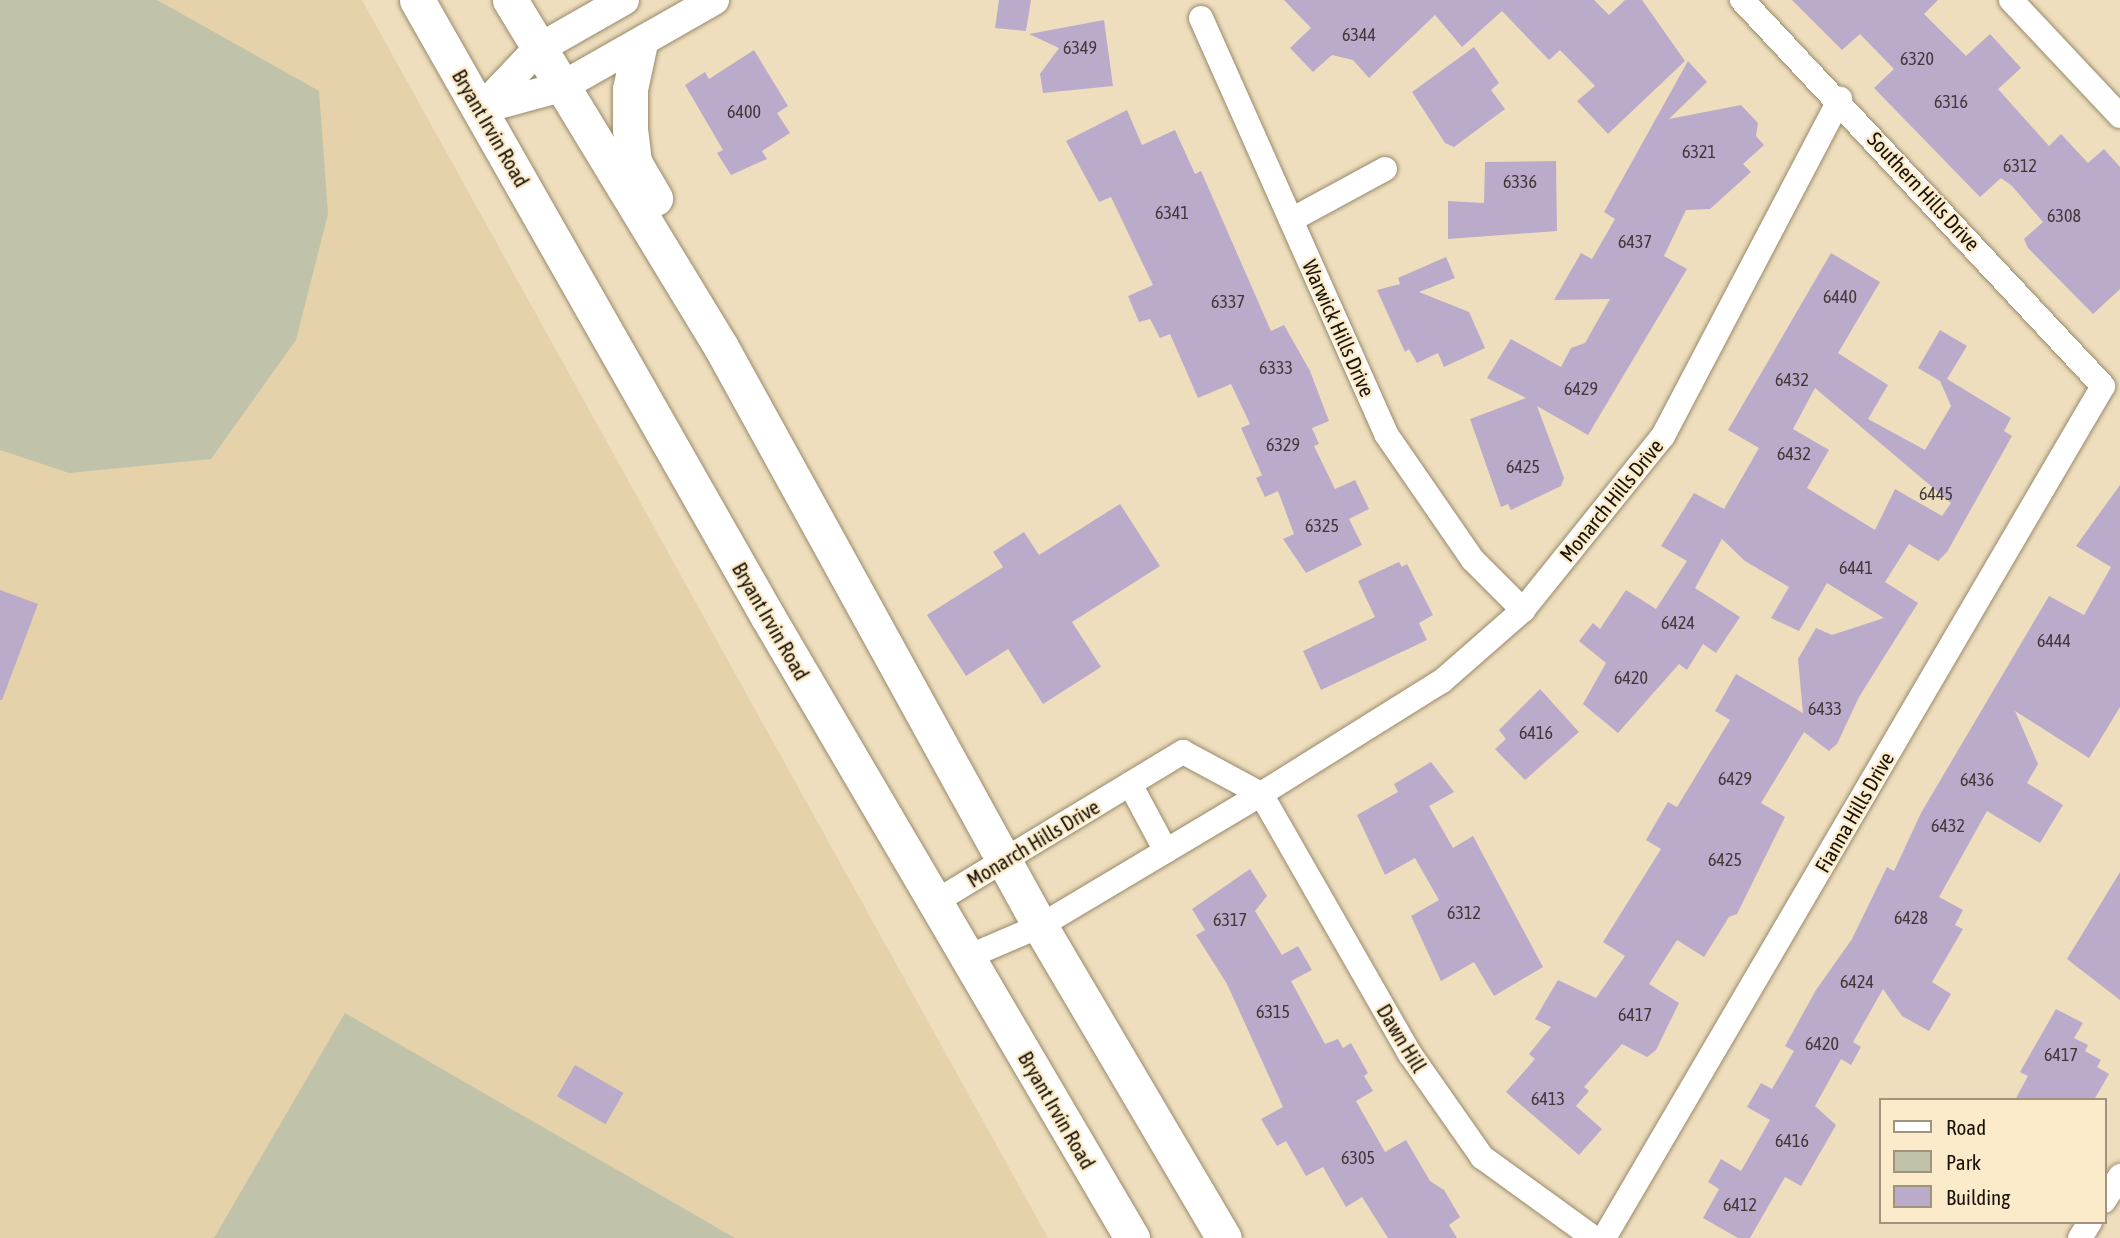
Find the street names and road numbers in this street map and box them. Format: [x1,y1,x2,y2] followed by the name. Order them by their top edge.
[447,65,535,191] street label: Bryant Irvin Road
[1863,126,1985,256] street label: Southern Hills Drive
[1298,256,1380,400] street label: Warwick Hills Drive
[1554,434,1668,566] street label: Monarch Hills Drive
[727,558,815,684] street label: Bryant Irvin Road
[1809,747,1899,877] street label: Fianna Hills Drive
[962,794,1104,892] street label: Monarch Hills Drive
[1372,999,1432,1077] street label: Dawn Hill
[1013,1047,1101,1173] street label: Bryant Irvin Road

